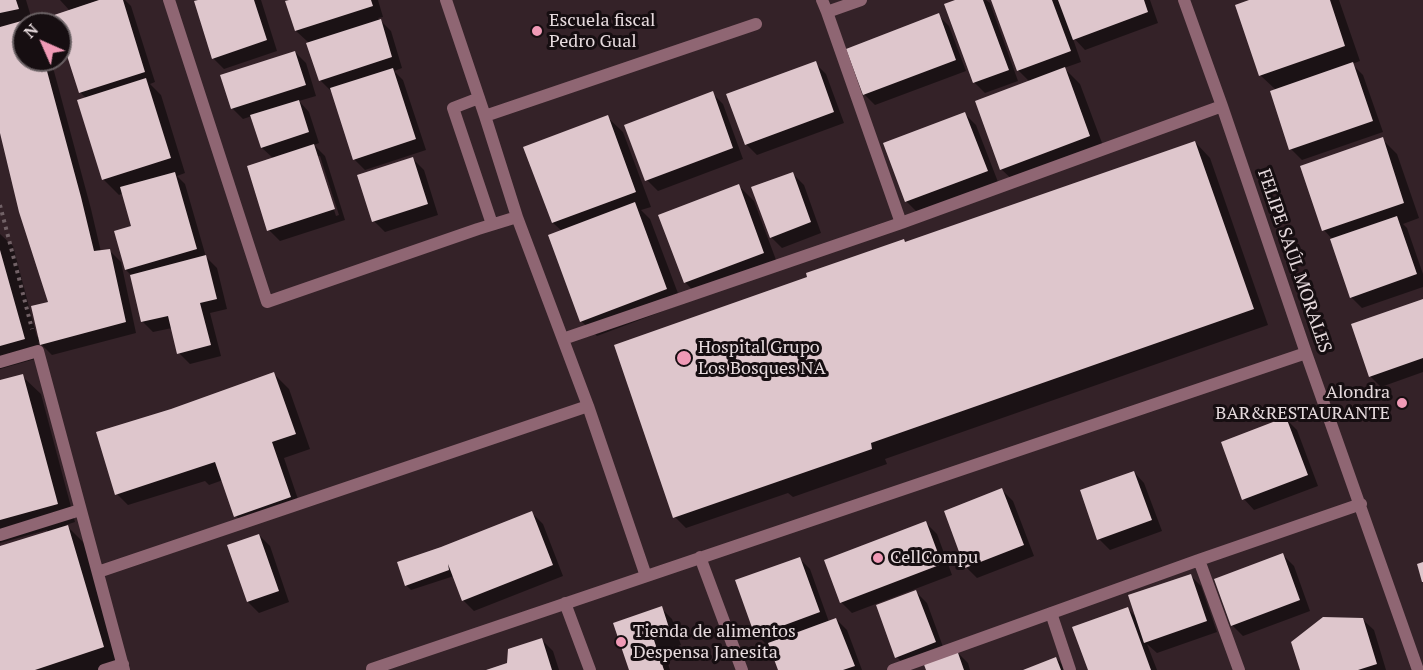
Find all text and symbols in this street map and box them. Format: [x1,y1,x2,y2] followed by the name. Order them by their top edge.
[549,10,655,52] place label: Escuela fiscal Pedro Gual
[12,12,72,72] north arrow
[19,19,43,43] text: N
[530,24,544,38] marker: Escuela fiscal Pedro Gual
[1252,166,1336,356] street label: FELIPE SAÚL MORALES
[698,337,826,380] place label: Hospital Grupo Los Bosques NA
[675,349,693,367] marker: Hospital Grupo Los Bosques NA
[1215,382,1390,424] place label: Alondra BAR&RESTAURANTE
[1395,396,1409,410] marker: Alondra BAR&RESTAURANTE
[890,547,978,569] place label: CellCompu
[871,551,885,565] marker: CellCompu
[633,621,796,664] place label: Tienda de alimentos Despensa Janesita
[614,635,628,649] marker: Tienda de alimentos Despensa Janesita

